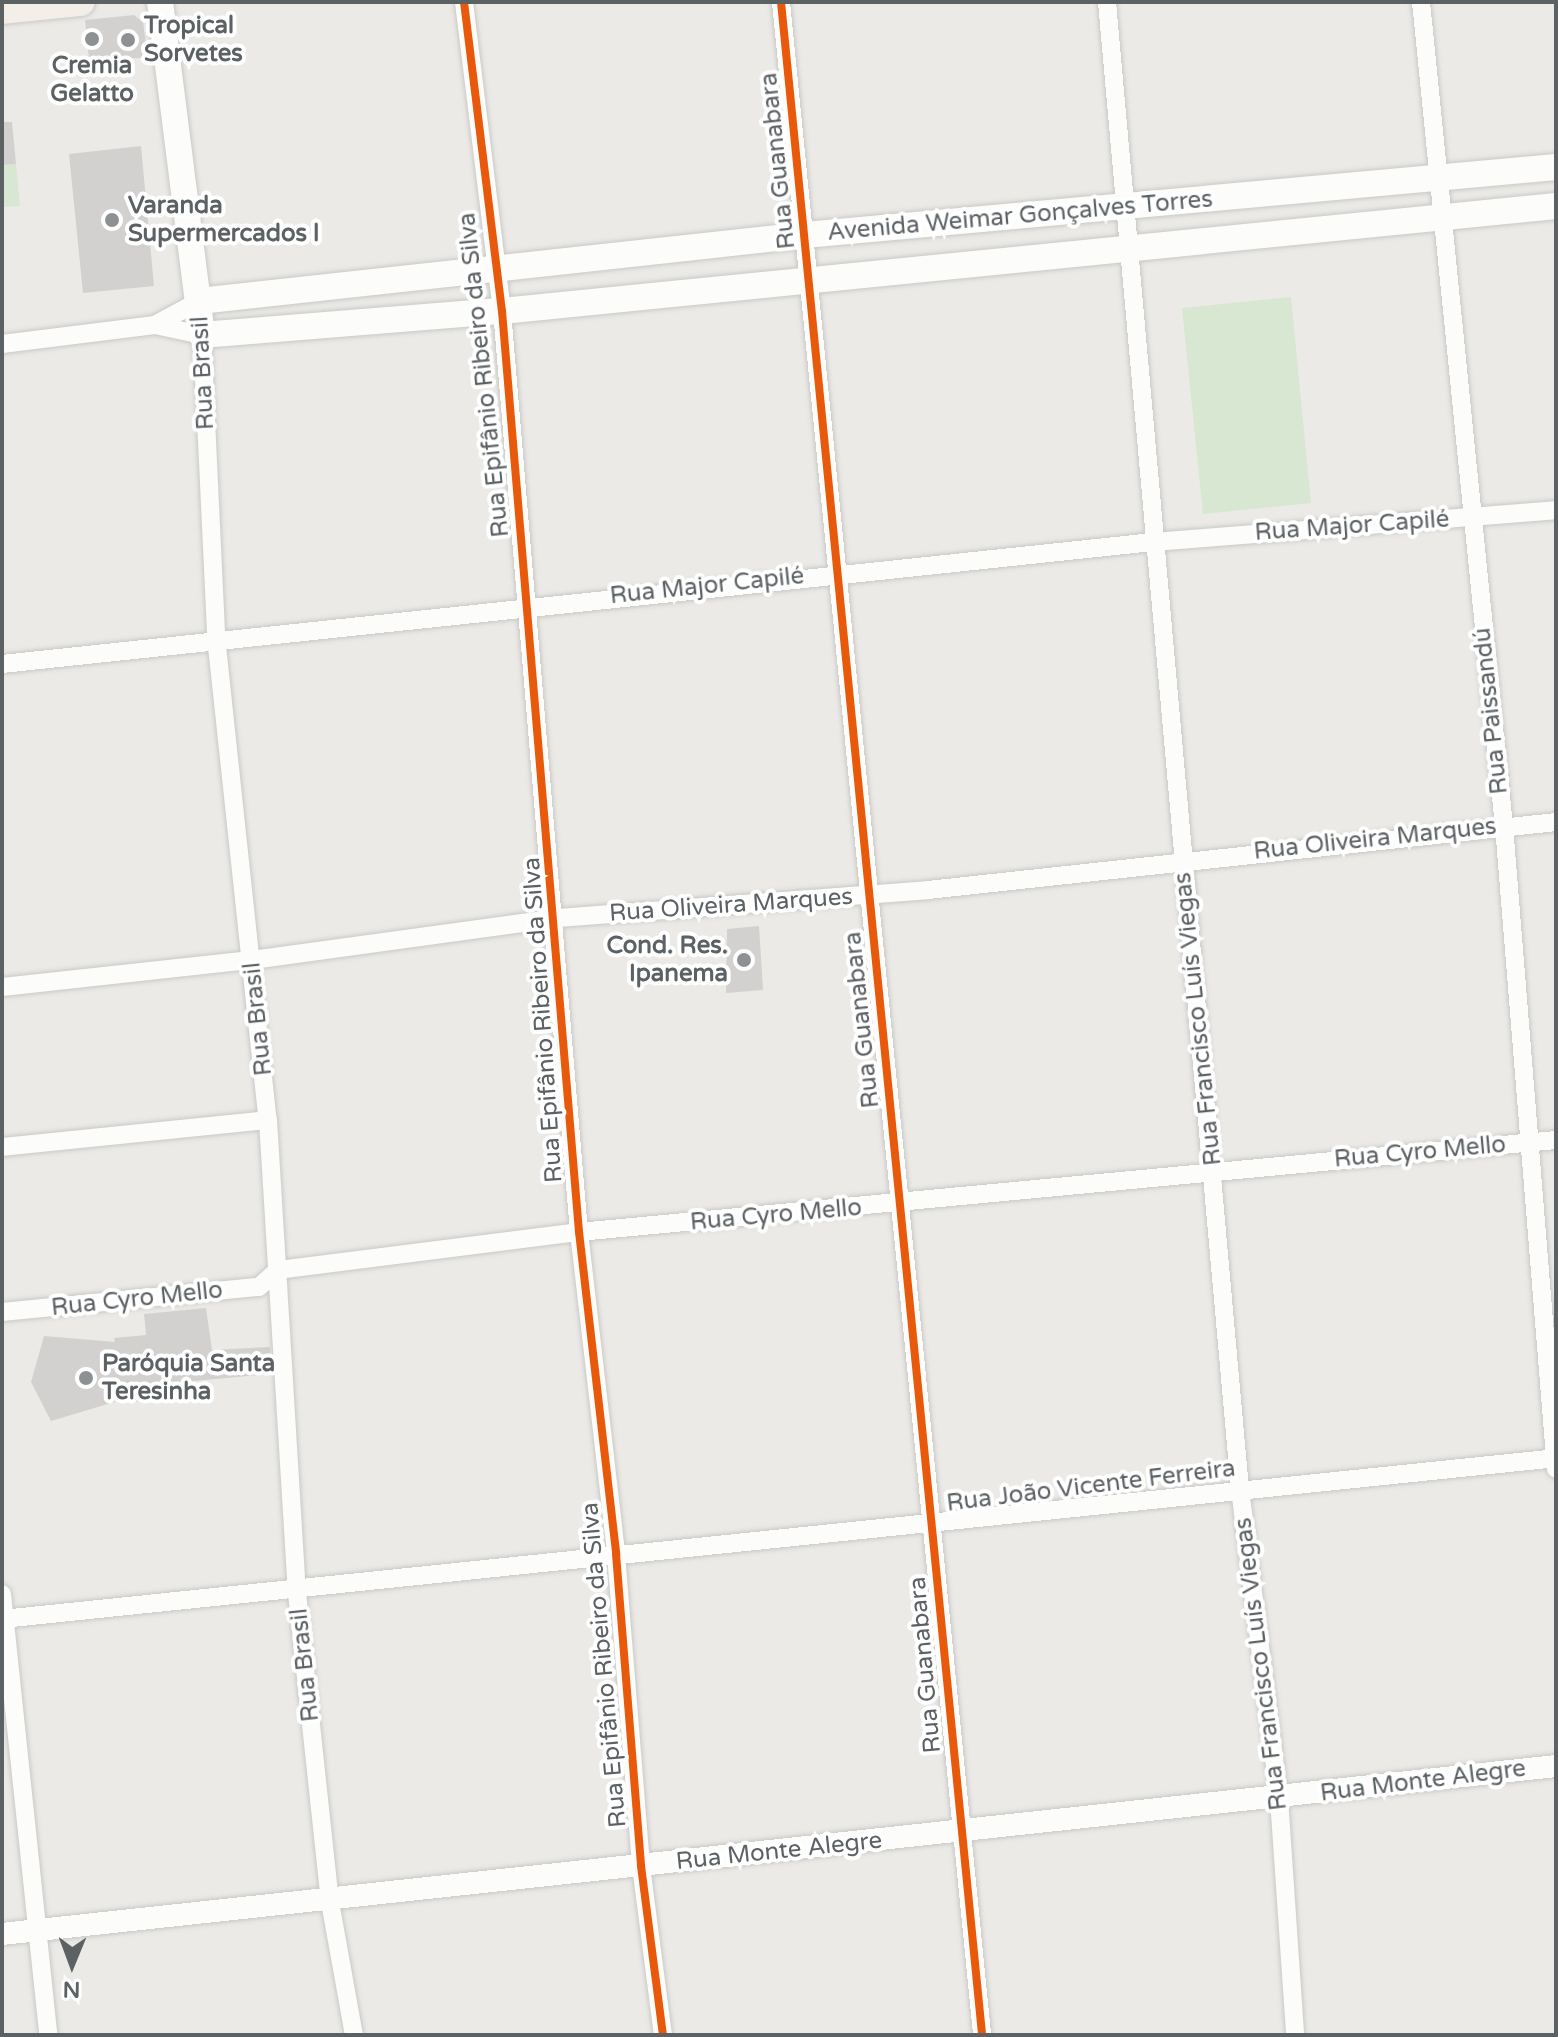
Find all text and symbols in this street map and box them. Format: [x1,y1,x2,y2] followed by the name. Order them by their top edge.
[144,12,243,68] place label: Tropical Sorvetes
[83,30,101,48] marker: Cremia Gelatto
[119,31,137,49] marker: Tropical Sorvetes
[50,52,134,108] place label: Cremia Gelatto
[754,71,802,251] street label: Rua Guanabara
[826,185,1214,247] street label: Avenida Weimar Gonçalves Torres
[128,192,319,248] place label: Varanda Supermercados l
[103,211,121,229] marker: Varanda Supermercados l
[453,211,515,539] street label: Rua Epifânio Ribeiro da Silva
[186,315,220,431] street label: Rua Brasil
[1254,505,1450,547] street label: Rua Major Capilé
[608,561,806,611] street label: Rua Major Capilé
[1468,626,1514,796] street label: Rua Paissandú
[1252,812,1498,866] street label: Rua Oliveira Marques
[517,856,569,1184] street label: Rua Epifânio Ribeiro da Silva
[1168,871,1228,1167] street label: Rua Francisco Luís Viegas
[608,882,854,928] street label: Rua Oliveira Marques
[838,930,886,1110] street label: Rua Guanabara
[606,932,728,988] place label: Cond. Res. Ipanema
[735,951,753,969] marker: Cond. Res. Ipanema
[238,961,278,1077] street label: Rua Brasil
[1333,1130,1507,1174] street label: Rua Cyro Mello
[689,1193,863,1237] street label: Rua Cyro Mello
[50,1276,224,1322] street label: Rua Cyro Mello
[102,1350,275,1406] place label: Paróquia Santa Teresinha
[77,1369,95,1387] marker: Paróquia Santa Teresinha
[945,1454,1237,1518] street label: Rua João Vicente Ferreira
[575,1501,633,1829] street label: Rua Epifânio Ribeiro da Silva
[1229,1516,1293,1812] street label: Rua Francisco Luís Viegas
[903,1576,947,1754] street label: Rua Guanabara
[285,1607,325,1723] street label: Rua Brasil
[1319,1754,1527,1808] street label: Rua Monte Alegre
[675,1826,883,1876] street label: Rua Monte Alegre
[32,1925,112,2005] north arrow
[63,1976,81,2002] text: N

